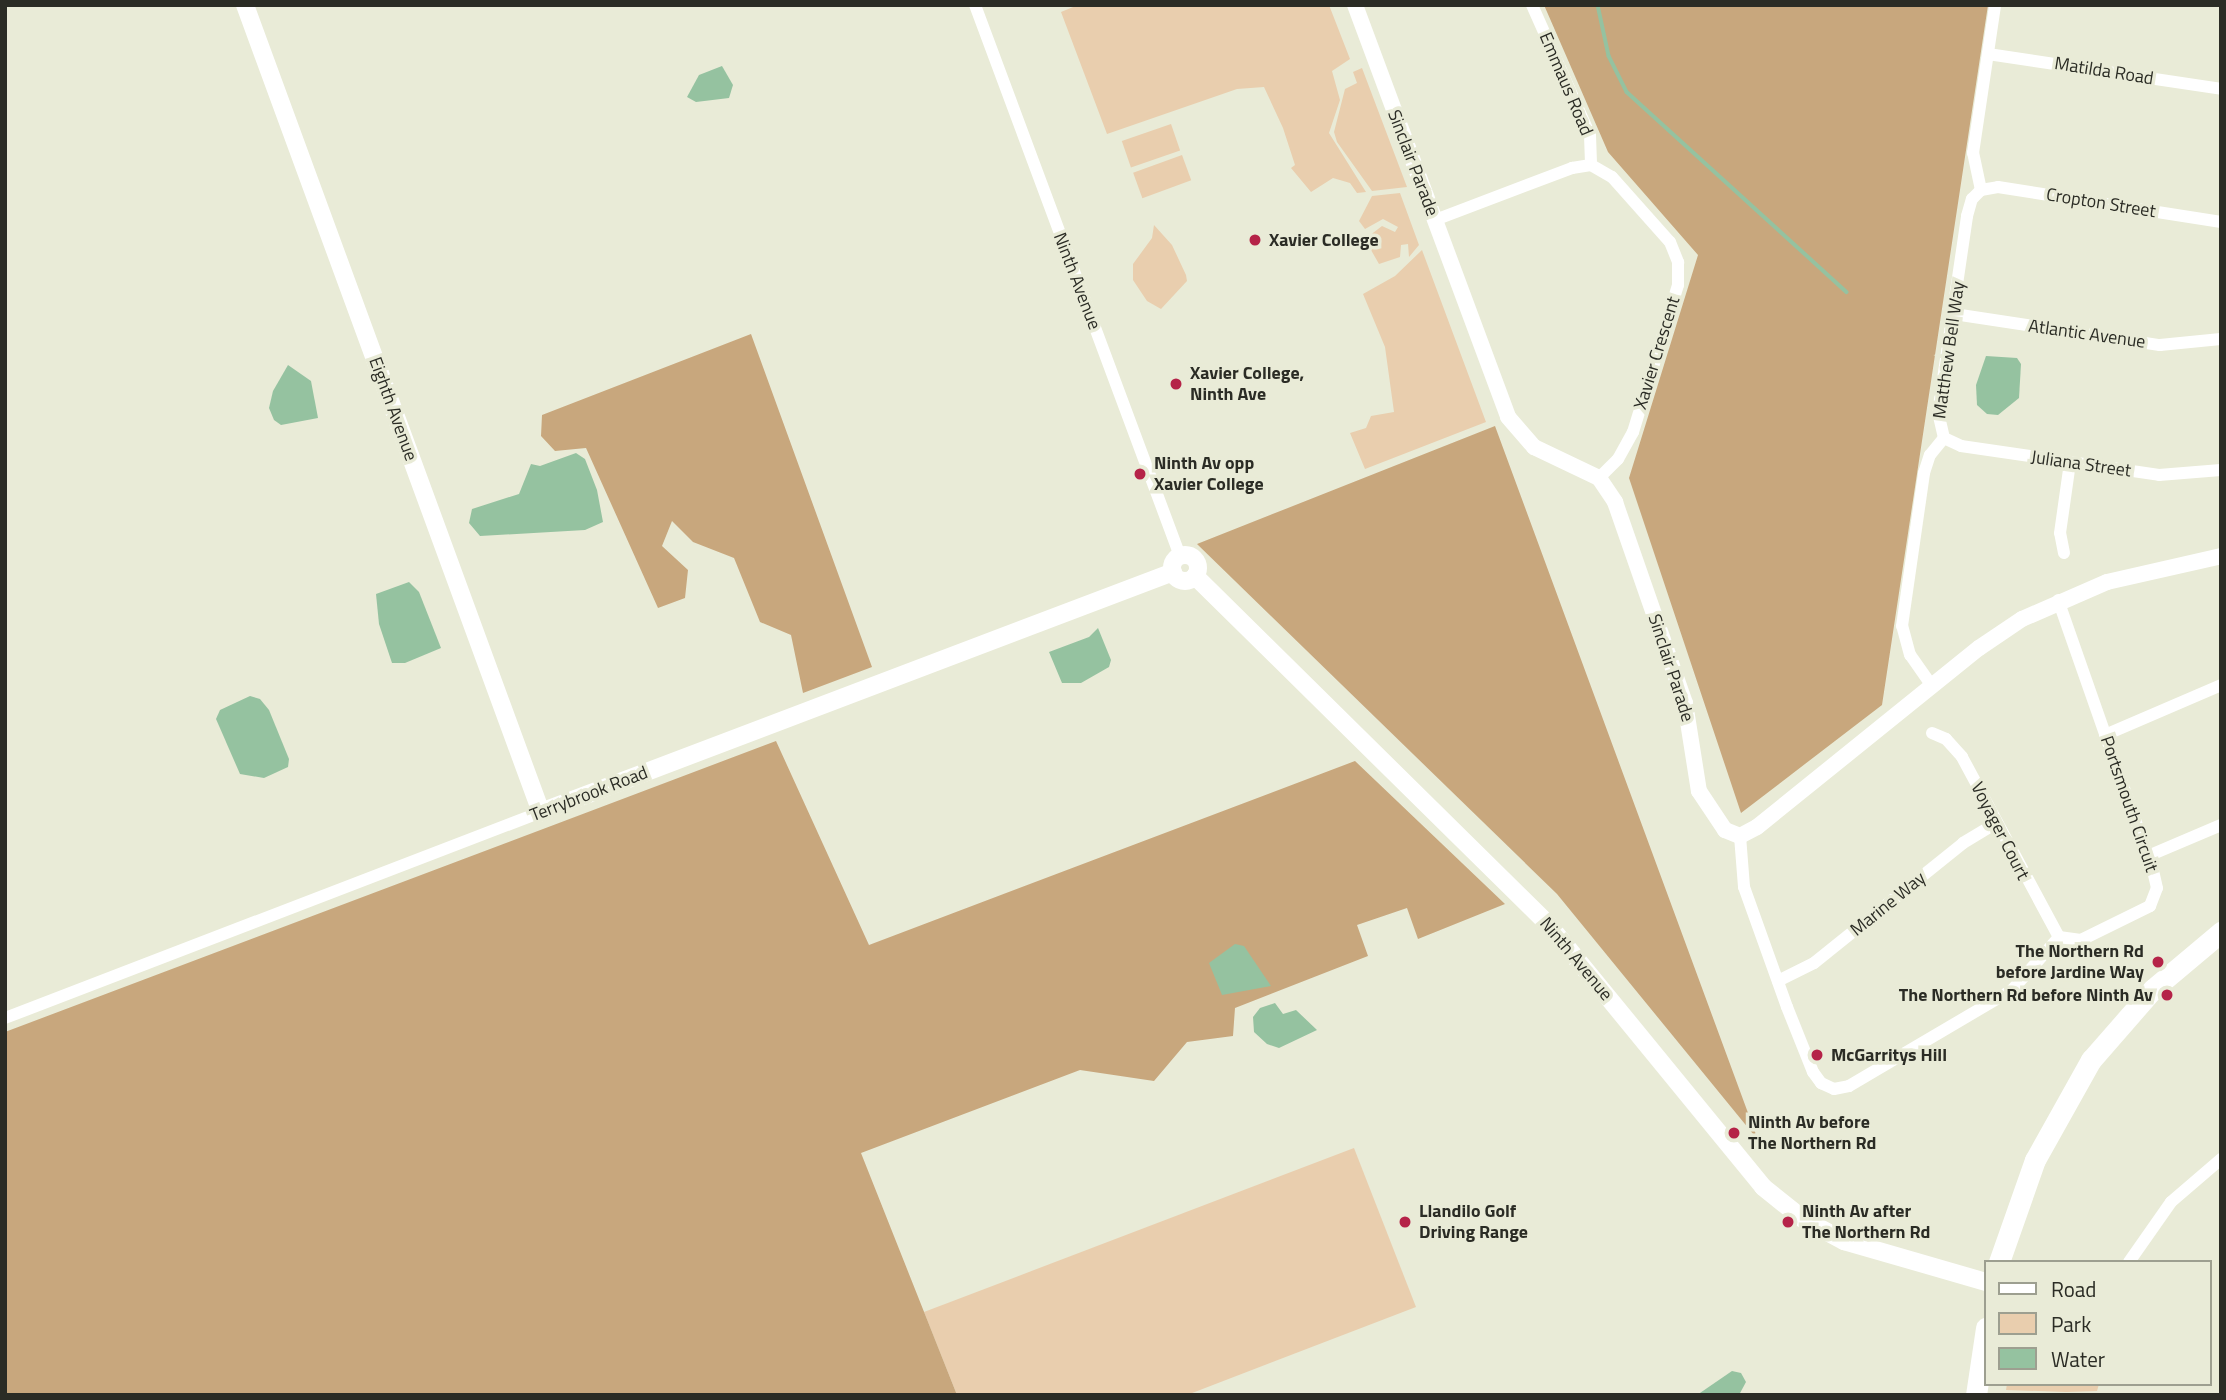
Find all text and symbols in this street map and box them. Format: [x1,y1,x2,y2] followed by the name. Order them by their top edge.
[1535,29,1597,139] street label: Emmaus Road
[2053,53,2155,89] street label: Matilda Road
[1383,107,1443,219] street label: Sinclair Parade
[2045,184,2157,222] street label: Cropton Street
[1269,229,1379,251] place label: Xavier College
[1049,230,1105,332] street label: Ninth Avenue
[1247,232,1263,248] marker: Xavier College
[1929,280,1969,420] street label: Matthew Bell Way
[1630,294,1684,412] street label: Xavier Crescent
[2027,315,2147,353] street label: Atlantic Avenue
[364,354,422,464] street label: Eighth Avenue
[1190,363,1304,406] place label: Xavier College, Ninth Ave
[1168,376,1184,392] marker: Xavier College, Ninth Ave
[2030,446,2132,482] street label: Juliana Street
[1154,453,1264,496] place label: Ninth Av opp Xavier College
[1132,466,1148,482] marker: Ninth Av opp Xavier College
[1643,611,1699,725] street label: Sinclair Parade
[2096,733,2162,875] street label: Portsmouth Circuit
[527,762,651,826] street label: Terrybrook Road
[1966,779,2034,883] street label: Voyager Court
[1846,867,1930,941] street label: Marine Way
[1535,913,1617,1005] street label: Ninth Avenue
[1996,941,2144,984] place label: The Northern Rd before Jardine Way
[2150,954,2166,970] marker: The Northern Rd before Jardine Way
[1899,984,2153,1006] place label: The Northern Rd before Ninth Av
[2159,987,2175,1003] marker: The Northern Rd before Ninth Av
[1831,1044,1947,1066] place label: McGarritys Hill
[1809,1047,1825,1063] marker: McGarritys Hill
[1748,1112,1876,1154] place label: Ninth Av before The Northern Rd
[1726,1125,1742,1141] marker: Ninth Av before The Northern Rd
[1419,1201,1528,1244] place label: Llandilo Golf Driving Range
[1802,1201,1930,1244] place label: Ninth Av after The Northern Rd
[1397,1214,1413,1230] marker: Llandilo Golf Driving Range
[1780,1214,1796,1230] marker: Ninth Av after The Northern Rd
[1984,1260,2212,1386] legend
[2051,1273,2096,1305] text: Road
[2051,1308,2091,1340] text: Park
[2051,1343,2105,1375] text: Water

